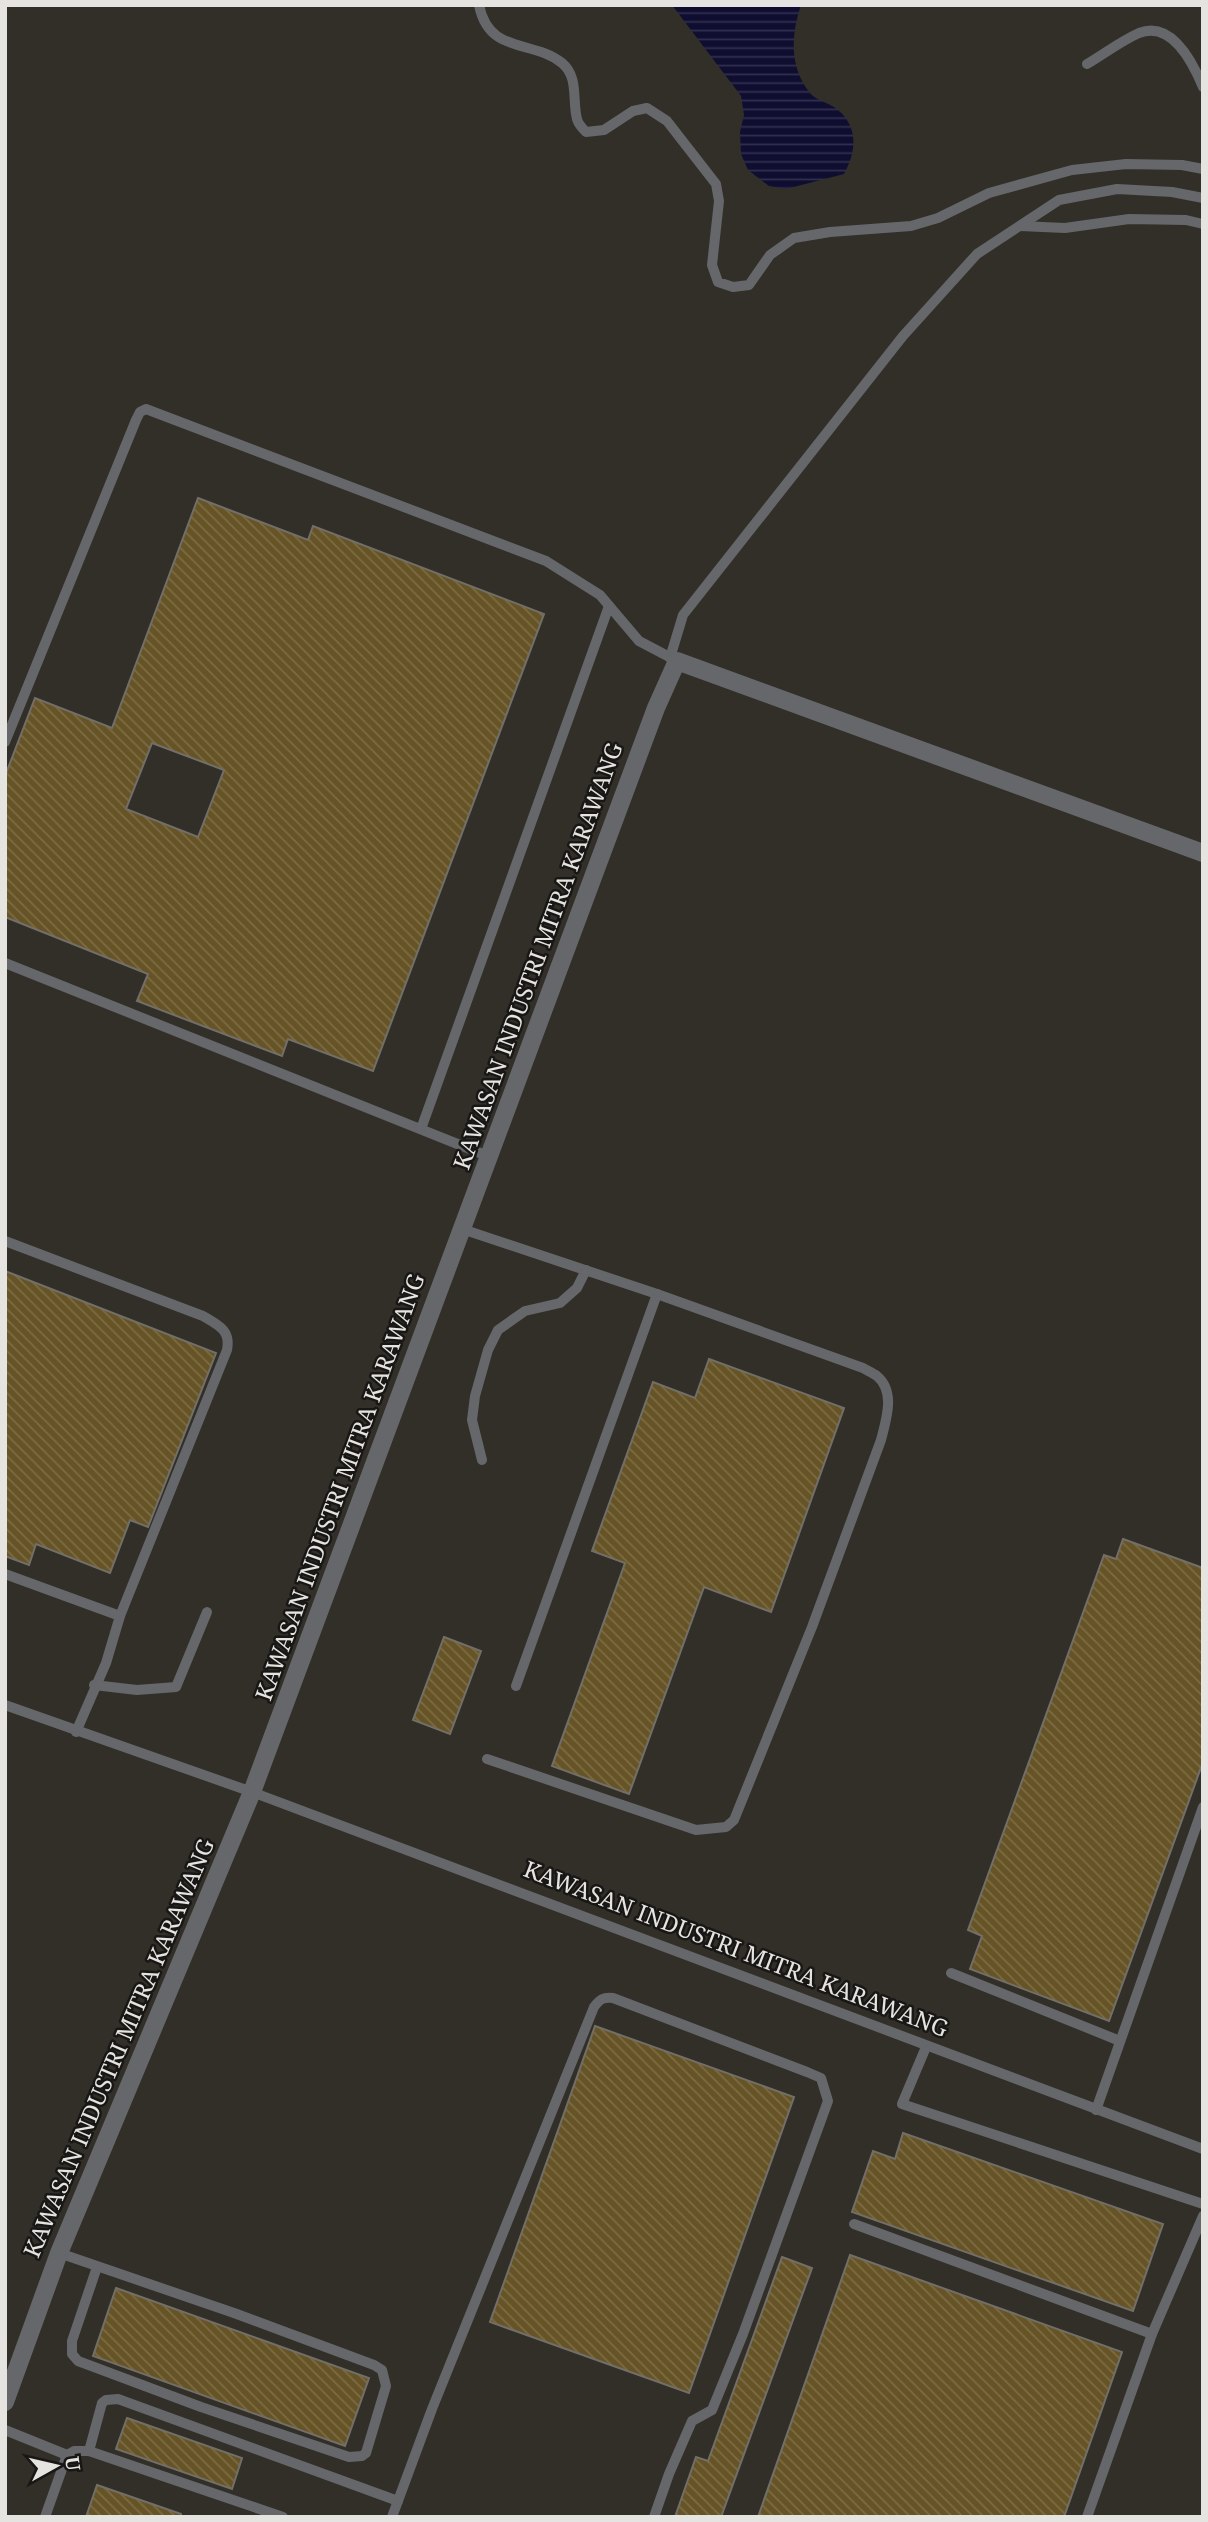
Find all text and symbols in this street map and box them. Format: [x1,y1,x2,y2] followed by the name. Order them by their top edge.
[445,738,629,1174] street label: KAWASAN INDUSTRI MITRA KARAWANG
[247,1269,431,1705] street label: KAWASAN INDUSTRI MITRA KARAWANG
[15,1833,221,2262] street label: KAWASAN INDUSTRI MITRA KARAWANG
[520,1852,953,2044] street label: KAWASAN INDUSTRI MITRA KARAWANG
[21,2431,91,2501] north arrow
[59,2455,87,2472] text: U

